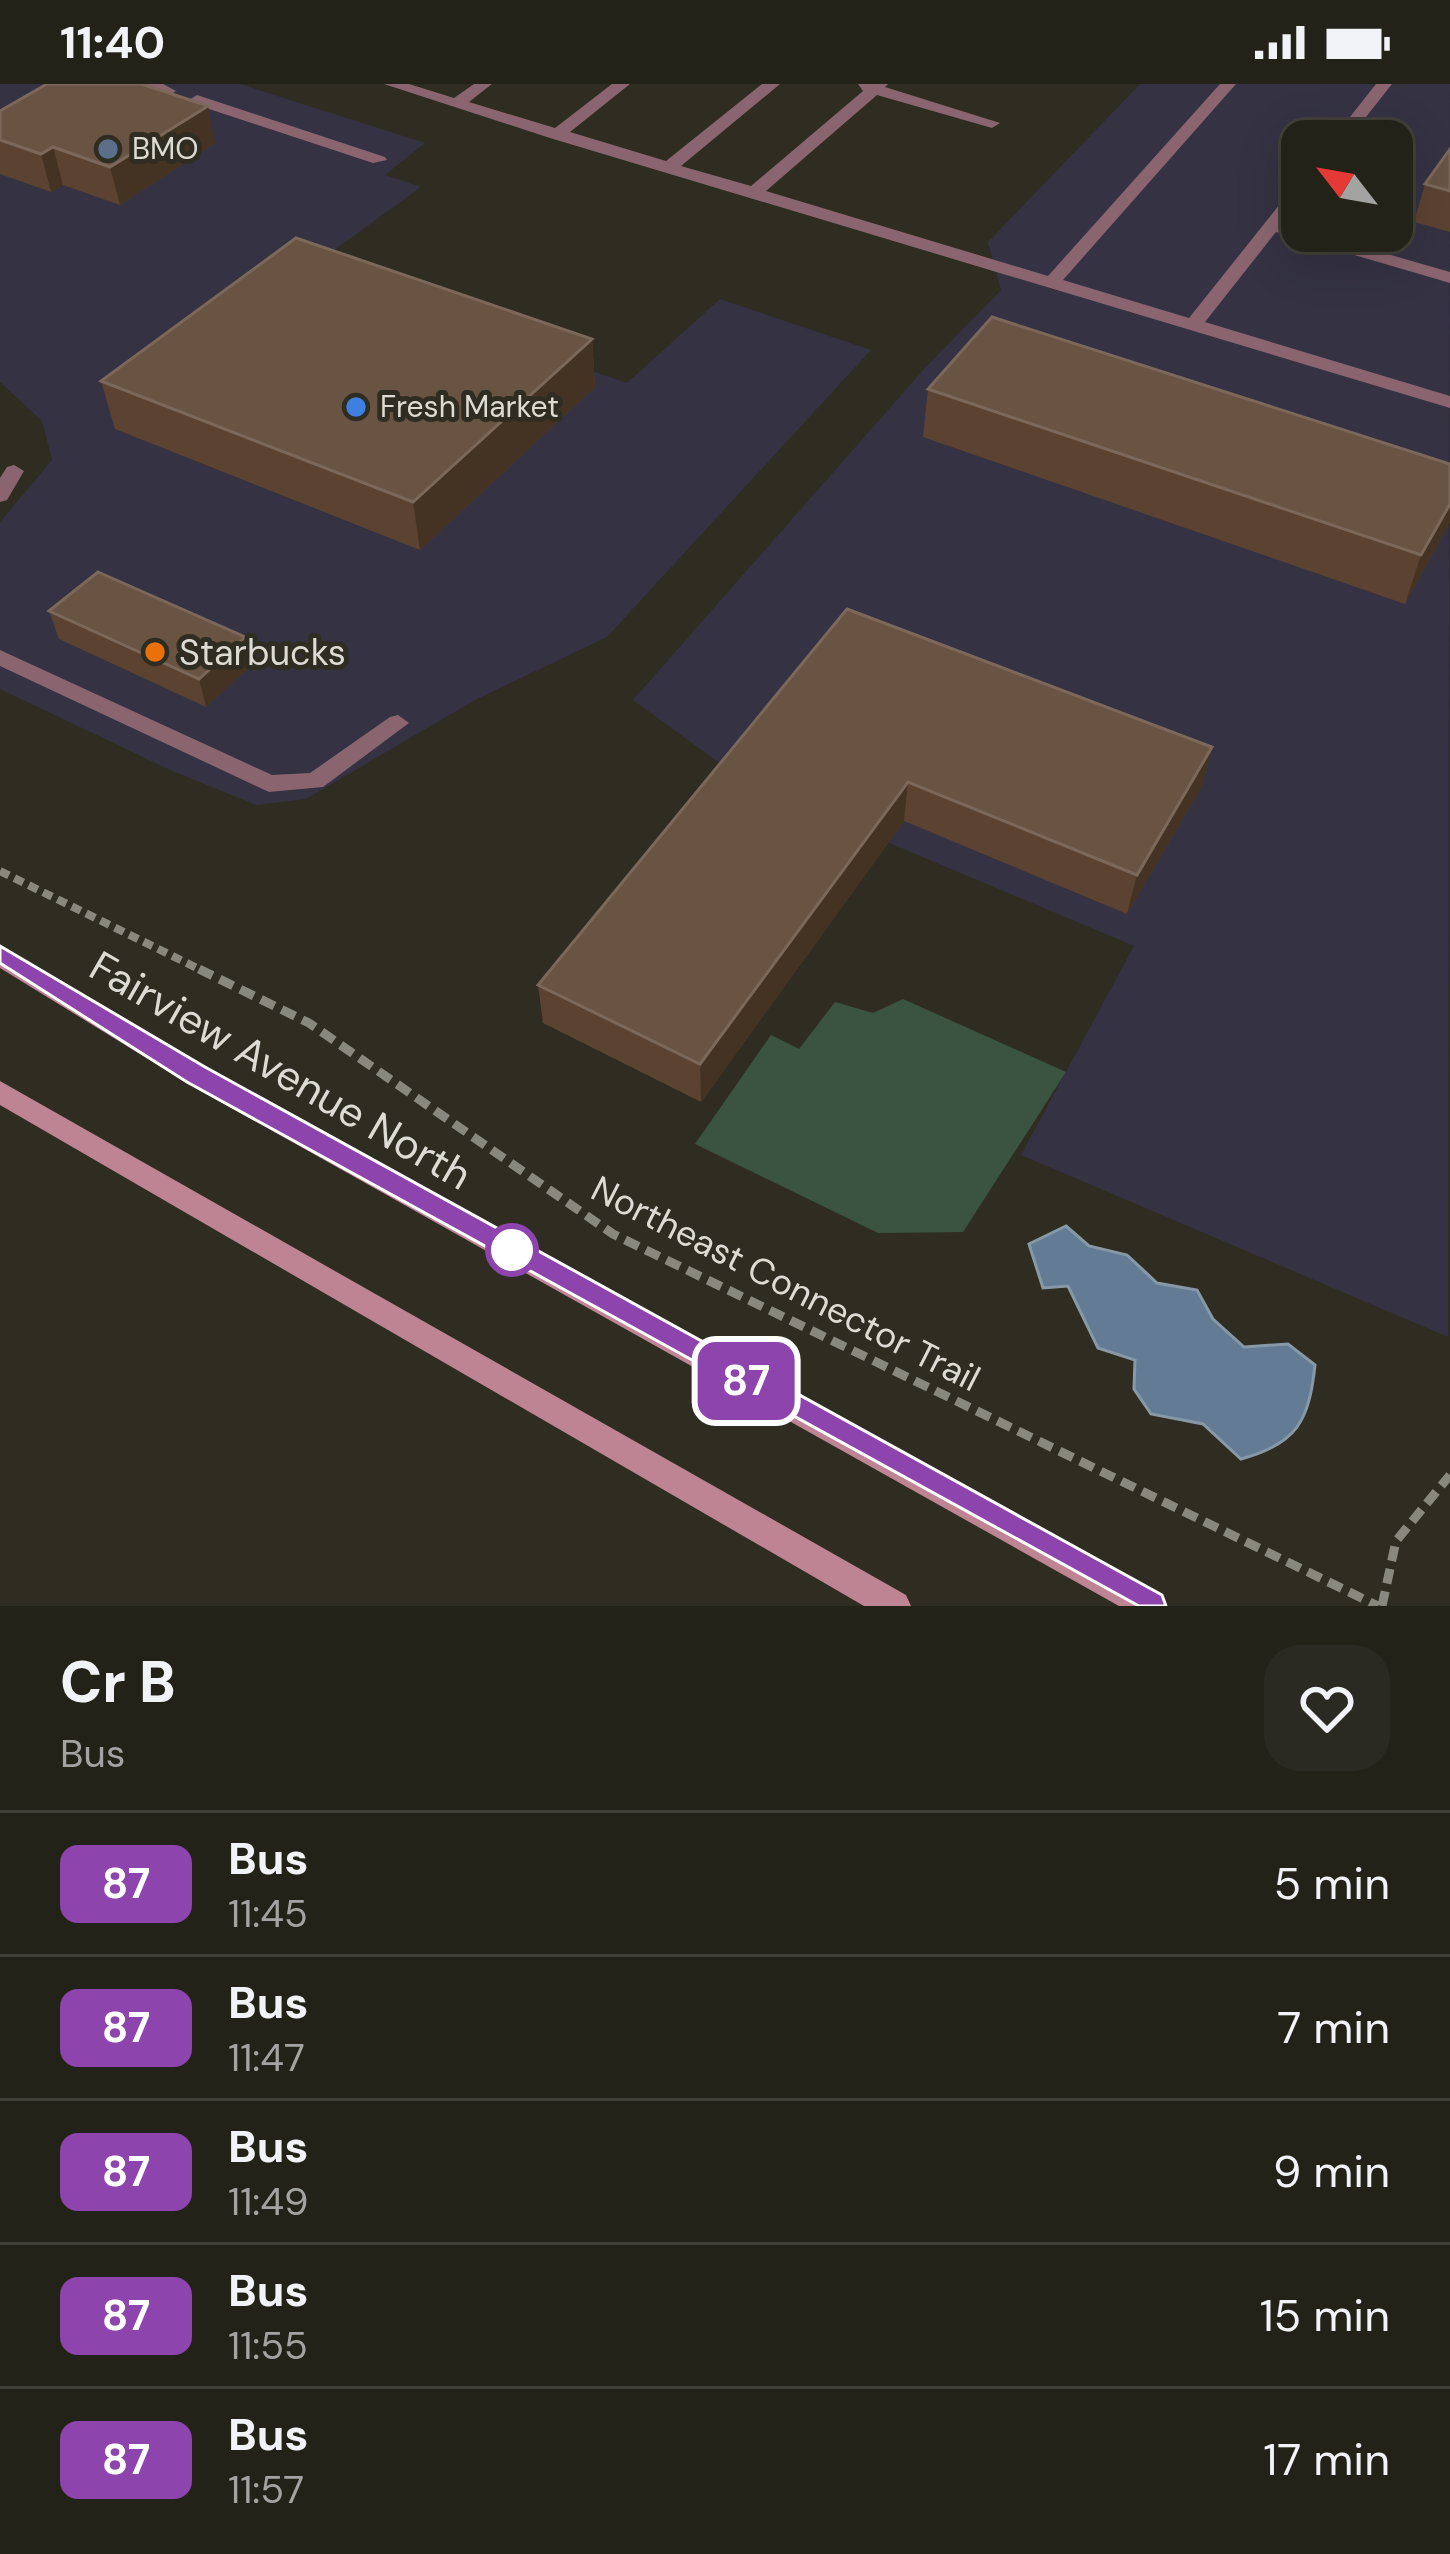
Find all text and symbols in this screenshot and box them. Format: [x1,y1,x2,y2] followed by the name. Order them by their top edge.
[60,13,165,72] text: 11:40
[1281,120,1413,252] north arrow
[1281,120,1413,252] map controls
[132,129,199,168] place label: BMO
[95,136,121,162] marker: BMO
[380,387,559,426] place label: Fresh Market
[343,394,369,420] marker: Fresh Market
[179,629,346,676] place label: Starbucks
[142,639,168,665] marker: Starbucks
[80,939,482,1202] street label: Fairview Avenue North
[584,1165,988,1402] street label: Northeast Connector Trail
[487,1225,537,1275] unlabelled marker
[692,1342,800,1420] line badge: 87
[722,1353,770,1408] text: 87
[60,1645,175,1720] text: Cr B
[1264,1645,1390,1771] button: heart
[60,1728,125,1779] text: Bus
[228,1829,308,1888] text: Bus
[1274,1854,1390,1913] text: 5 min
[102,1856,150,1911] text: 87
[228,1888,308,1939] text: 11:45
[228,1973,308,2032] text: Bus
[1277,1998,1390,2057] text: 7 min
[102,2000,150,2055] text: 87
[228,2032,305,2083] text: 11:47
[228,2117,308,2176] text: Bus
[1273,2142,1390,2201] text: 9 min
[102,2144,150,2199] text: 87
[228,2176,308,2227] text: 11:49
[228,2261,308,2320] text: Bus
[1260,2286,1390,2345] text: 15 min
[102,2288,150,2343] text: 87
[228,2320,308,2371] text: 11:55
[228,2405,308,2464] text: Bus
[1263,2430,1390,2489] text: 17 min
[102,2432,150,2487] text: 87
[228,2464,304,2515] text: 11:57

